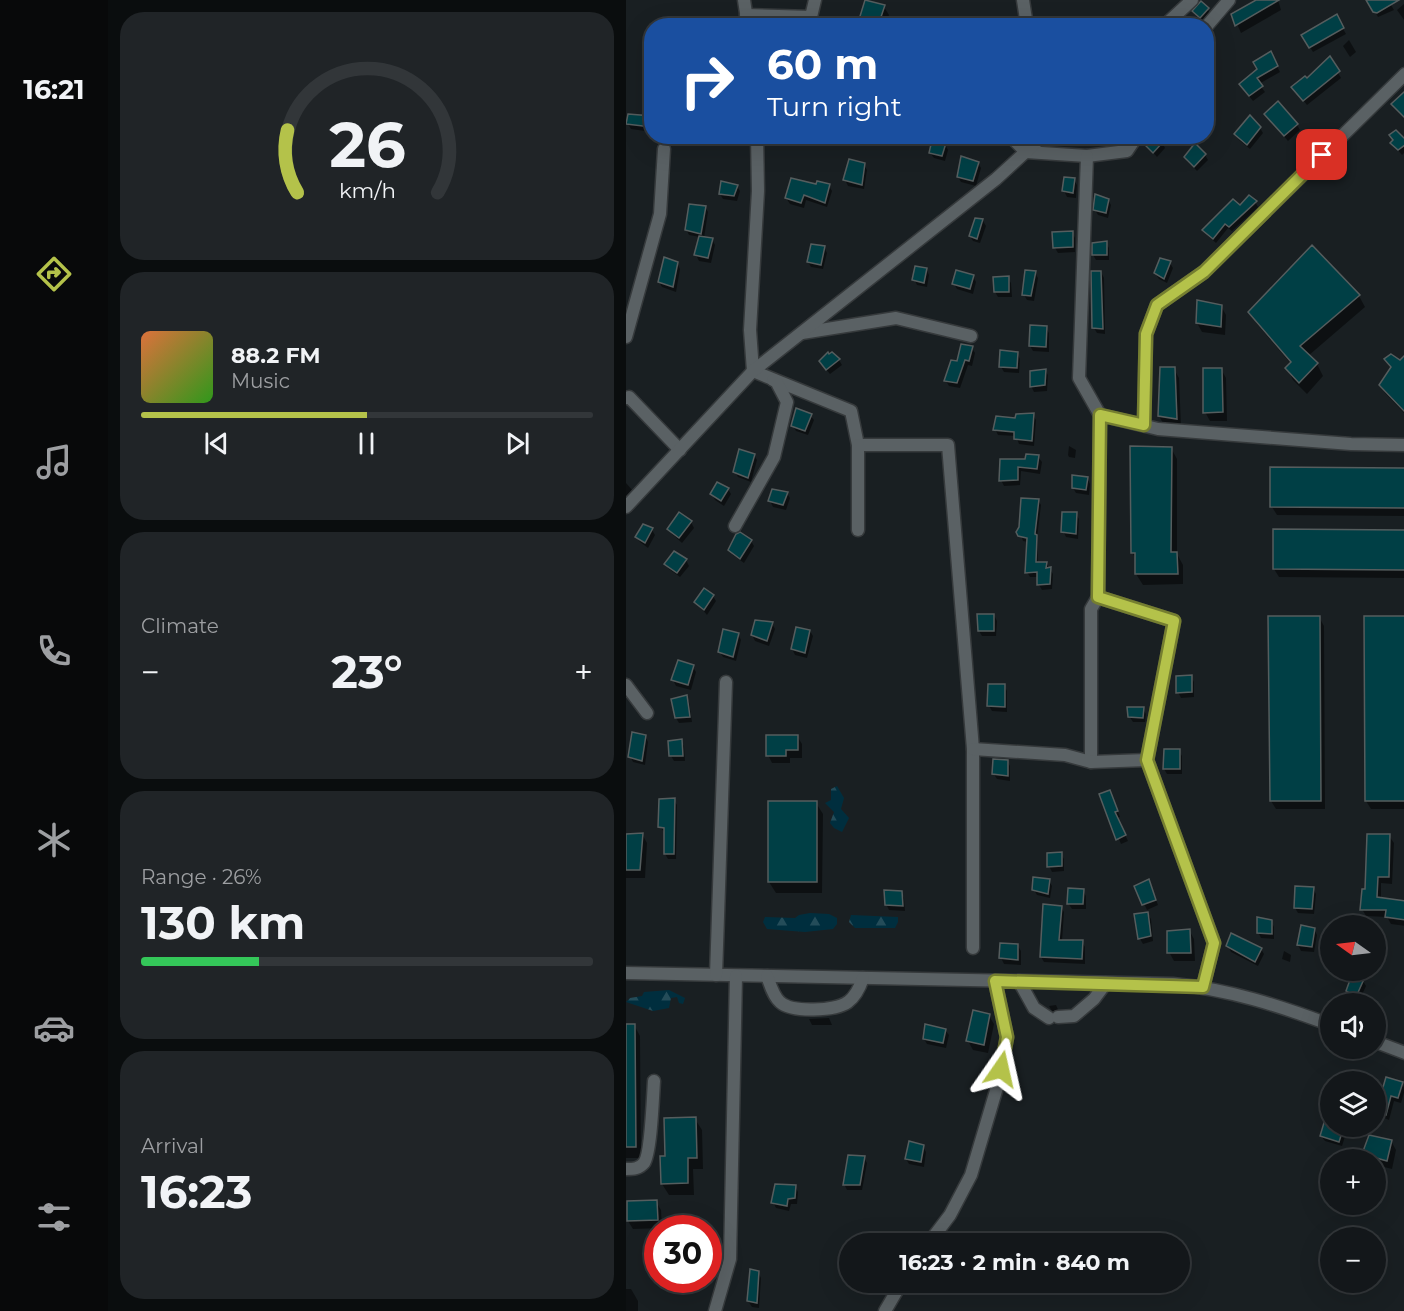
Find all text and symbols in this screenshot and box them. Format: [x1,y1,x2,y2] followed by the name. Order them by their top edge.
[767,38,878,90] text: 60 m
[668,42,746,120] icon: right
[23,73,85,106] text: 16:21
[767,90,902,123] text: Turn right
[329,107,405,183] text: 26
[1296,129,1347,180] pin
[1305,138,1338,171] icon: arrive
[338,177,396,203] text: km/h
[33,253,75,295] icon: directions
[231,342,321,369] text: 88.2 FM
[231,369,290,393] text: Music
[200,427,233,460] icon: previous
[350,427,383,460] icon: pause
[501,427,534,460] icon: next
[33,441,75,483] icon: music
[141,614,219,638] text: Climate
[33,630,75,672] icon: phone
[331,644,403,699] text: 23°
[141,652,160,692] text: −
[574,652,593,692] text: +
[33,819,75,861] icon: climate
[141,865,262,889] text: Range · 26%
[141,895,305,950] text: 130 km
[1320,915,1386,981] north arrow
[1320,915,1386,1293] map controls
[1320,993,1386,1059] button: sound
[33,1007,75,1049] icon: car
[969,1037,1033,1101] position arrow
[1320,1071,1386,1137] button: layers
[141,1134,204,1158] text: Arrival
[1320,1149,1386,1215] button: +
[141,1164,252,1219] text: 16:23
[33,1196,75,1238] icon: filters
[644,1215,722,1293] speed limit sign: 30
[1320,1227,1386,1293] button: −
[899,1249,1130,1276] text: 16:23 · 2 min · 840 m

